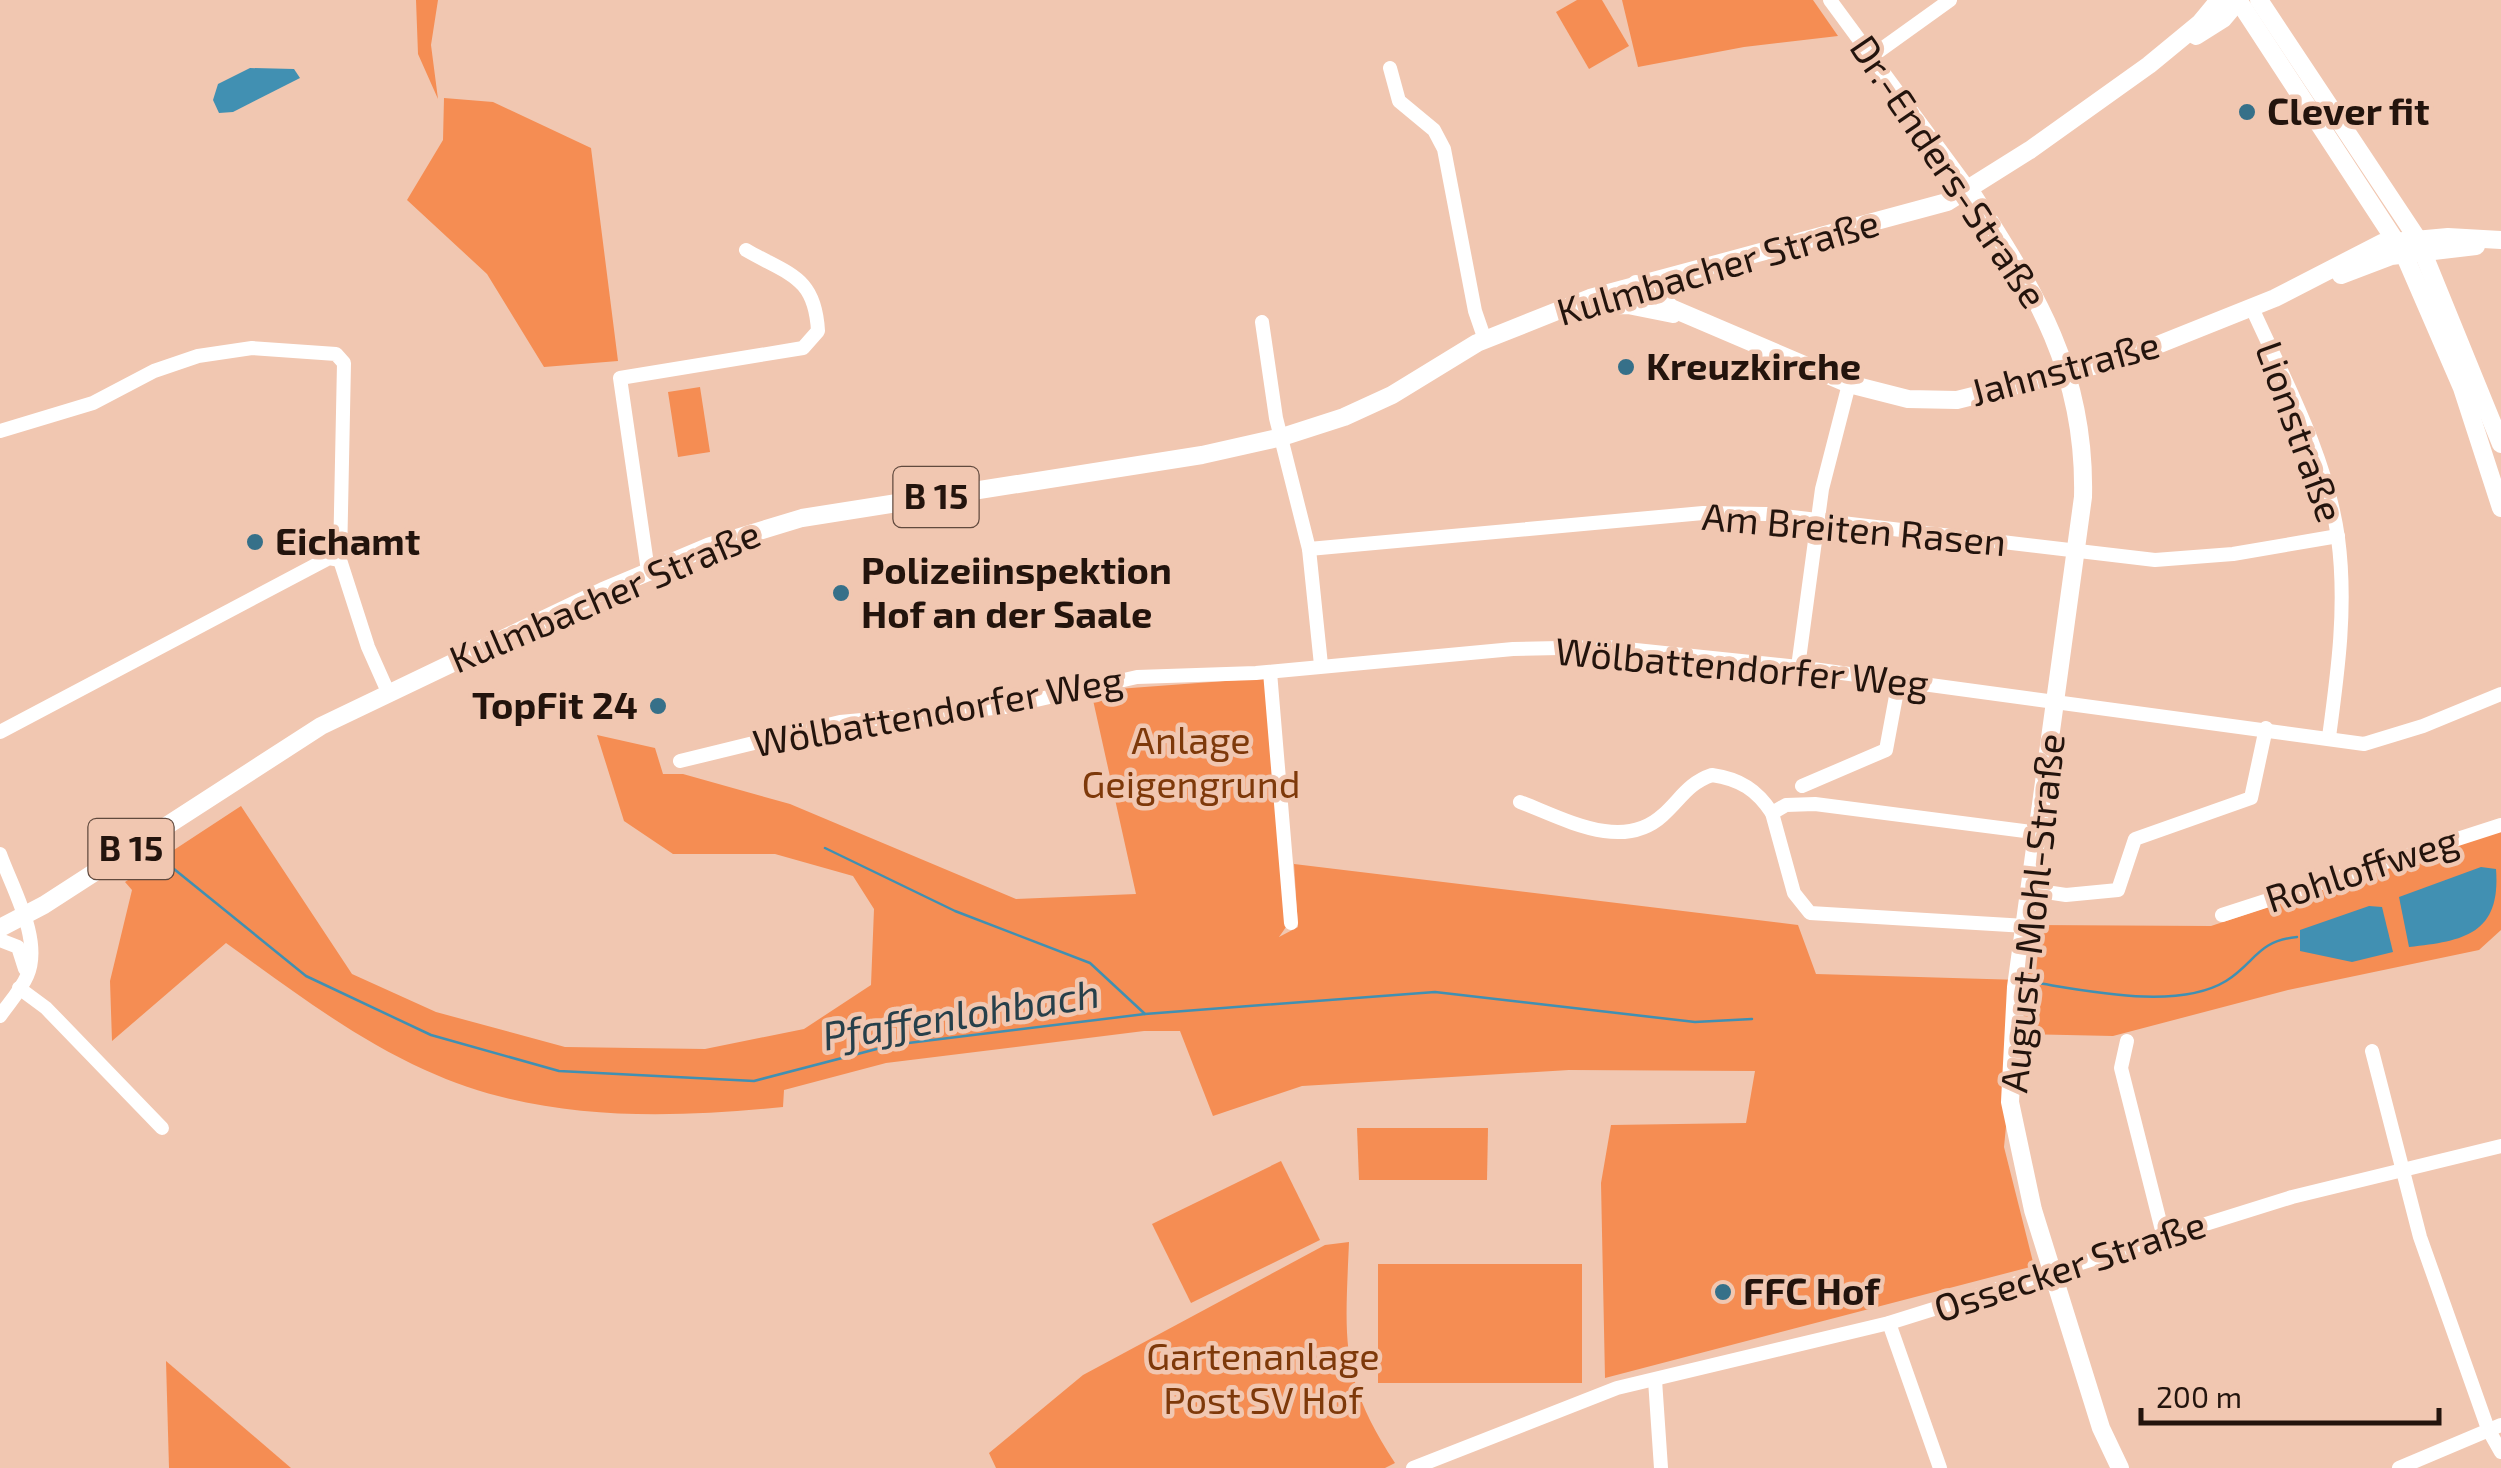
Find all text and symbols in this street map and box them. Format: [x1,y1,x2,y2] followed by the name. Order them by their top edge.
[1842,26,2058,316] street label: Dr.-Enders-Straße
[2267,87,2430,133] place label: Clever fit
[2236,101,2258,123] marker: Clever fit
[1551,198,1884,334] street label: Kulmbacher Straße
[1965,320,2164,414] street label: Jahnstraße
[2247,335,2355,528] street label: Lionstraße
[1646,342,1861,388] place label: Kreuzkirche
[1615,356,1637,378] marker: Kreuzkirche
[894,467,978,527] road number: B 15
[1700,492,2008,564] street label: Am Breiten Rasen
[442,509,766,681] street label: Kulmbacher Straße
[275,517,420,563] place label: Eichamt
[244,531,266,553] marker: Eichamt
[861,546,1172,636] place label: Polizeiinspektion Hof an der Saale
[830,582,852,604] marker: Polizeiinspektion Hof an der Saale
[1554,627,1931,705] street label: Wölbattendorfer Weg
[749,655,1126,765] street label: Wölbattendorfer Weg
[472,681,638,727] place label: TopFit 24
[647,695,669,717] marker: TopFit 24
[1081,716,1301,806] park label: Anlage Geigengrund
[1989,731,2073,1095] street label: August-Mohl-Straße
[2259,815,2463,921] street label: Rohloffweg
[88,819,174,879] road number: B 15
[819,967,1103,1059] water label: Pfaffenlohbach
[1928,1200,2211,1331] street label: Ossecker Straße
[1743,1267,1881,1313] place label: FFC Hof
[1712,1281,1734,1303] marker: FFC Hof
[1146,1332,1380,1422] park label: Gartenanlage Post SV Hof
[2141,1363,2438,1425] scale bar
[2156,1378,2242,1414] text: 200 m

